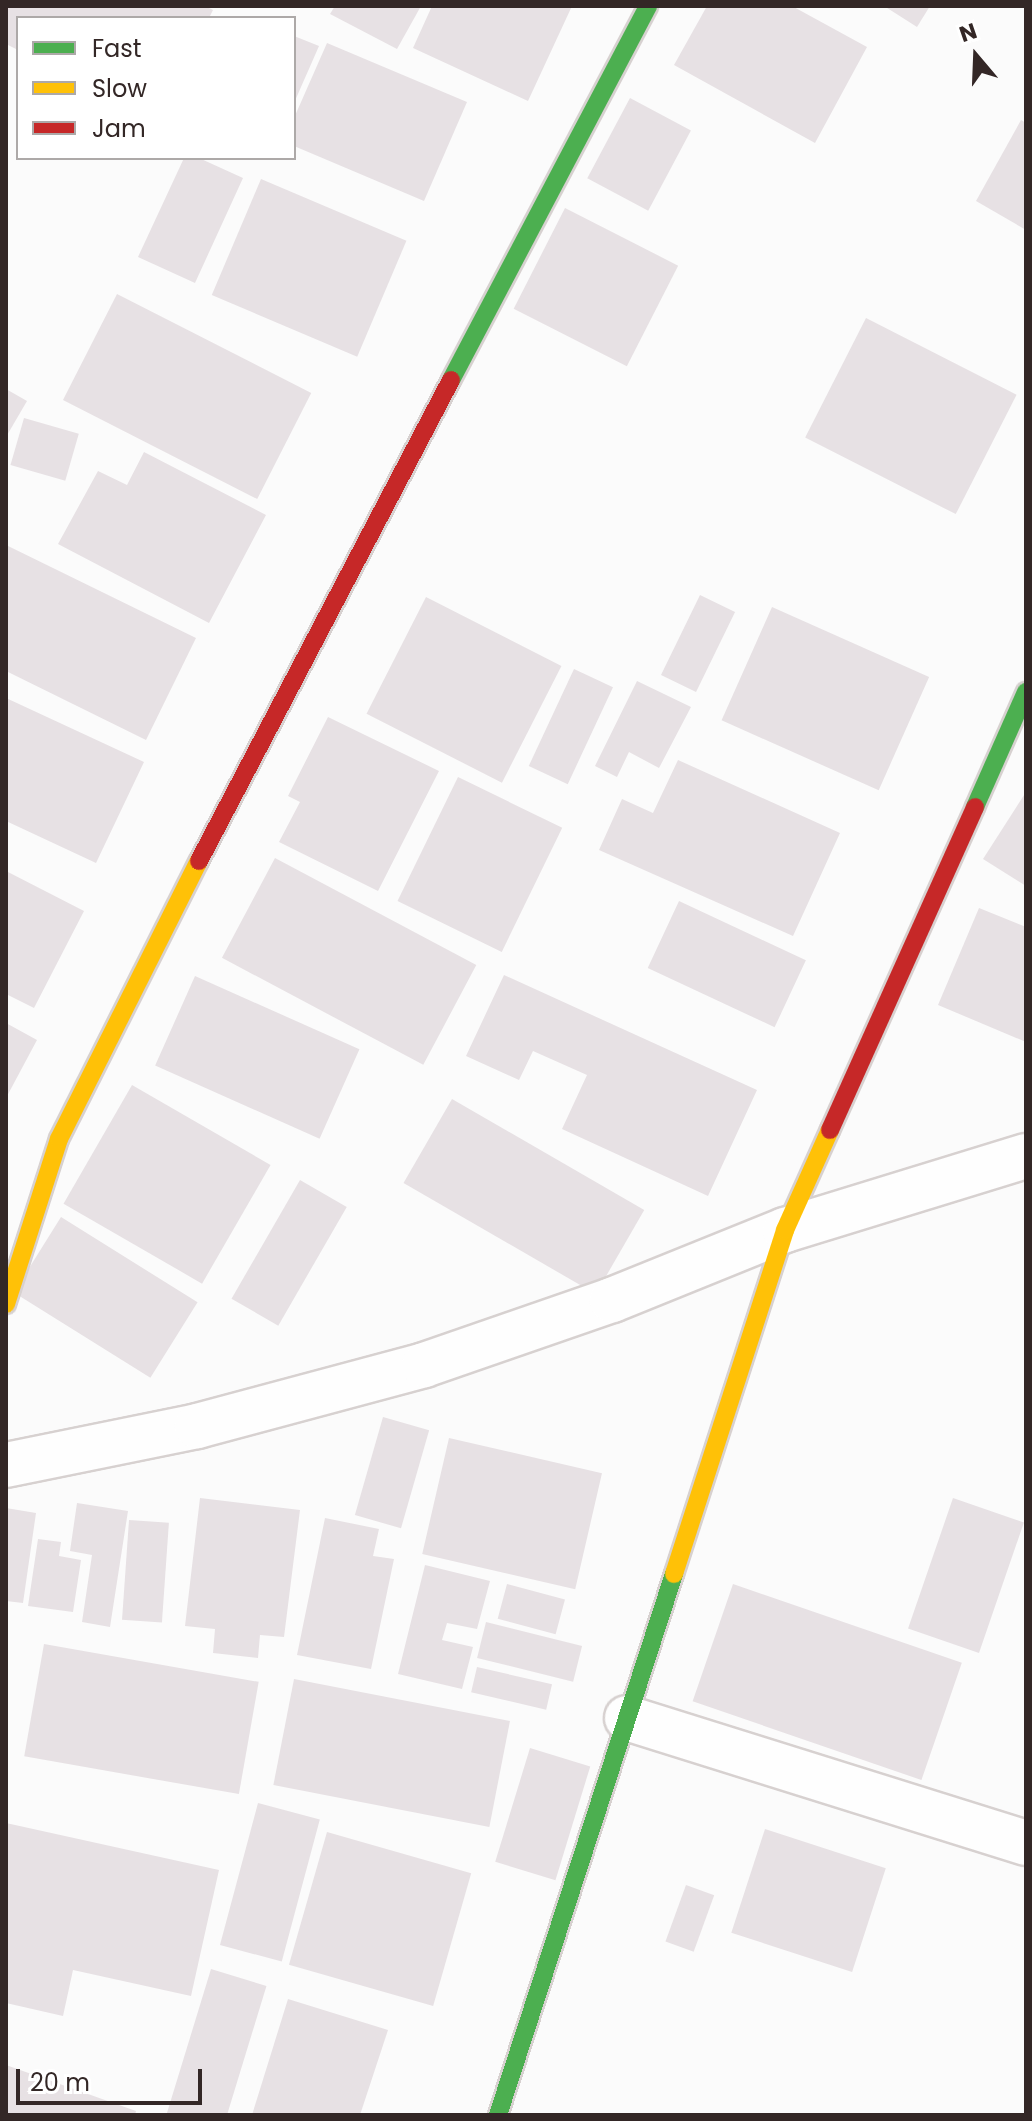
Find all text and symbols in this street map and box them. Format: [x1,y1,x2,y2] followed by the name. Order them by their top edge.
[955,15,981,50] text: N
[16,16,296,160] legend
[936,16,1016,96] north arrow
[92,32,142,65] text: Fast
[92,72,147,105] text: Slow
[92,112,146,145] text: Jam
[20,2053,206,2103] scale bar
[30,2066,90,2099] text: 20 m

